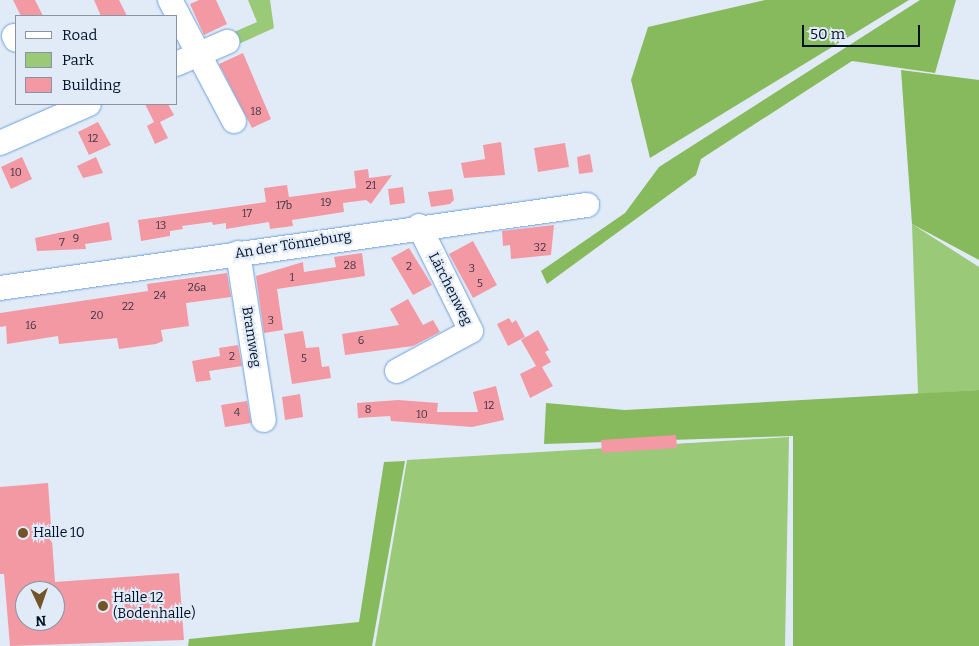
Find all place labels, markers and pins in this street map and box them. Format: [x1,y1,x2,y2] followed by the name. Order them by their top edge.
[33,525,85,541] place label: Halle 10
[17,527,29,539] marker: Halle 10
[113,590,195,622] place label: Halle 12 (Bodenhalle)
[97,600,109,612] marker: Halle 12 (Bodenhalle)

